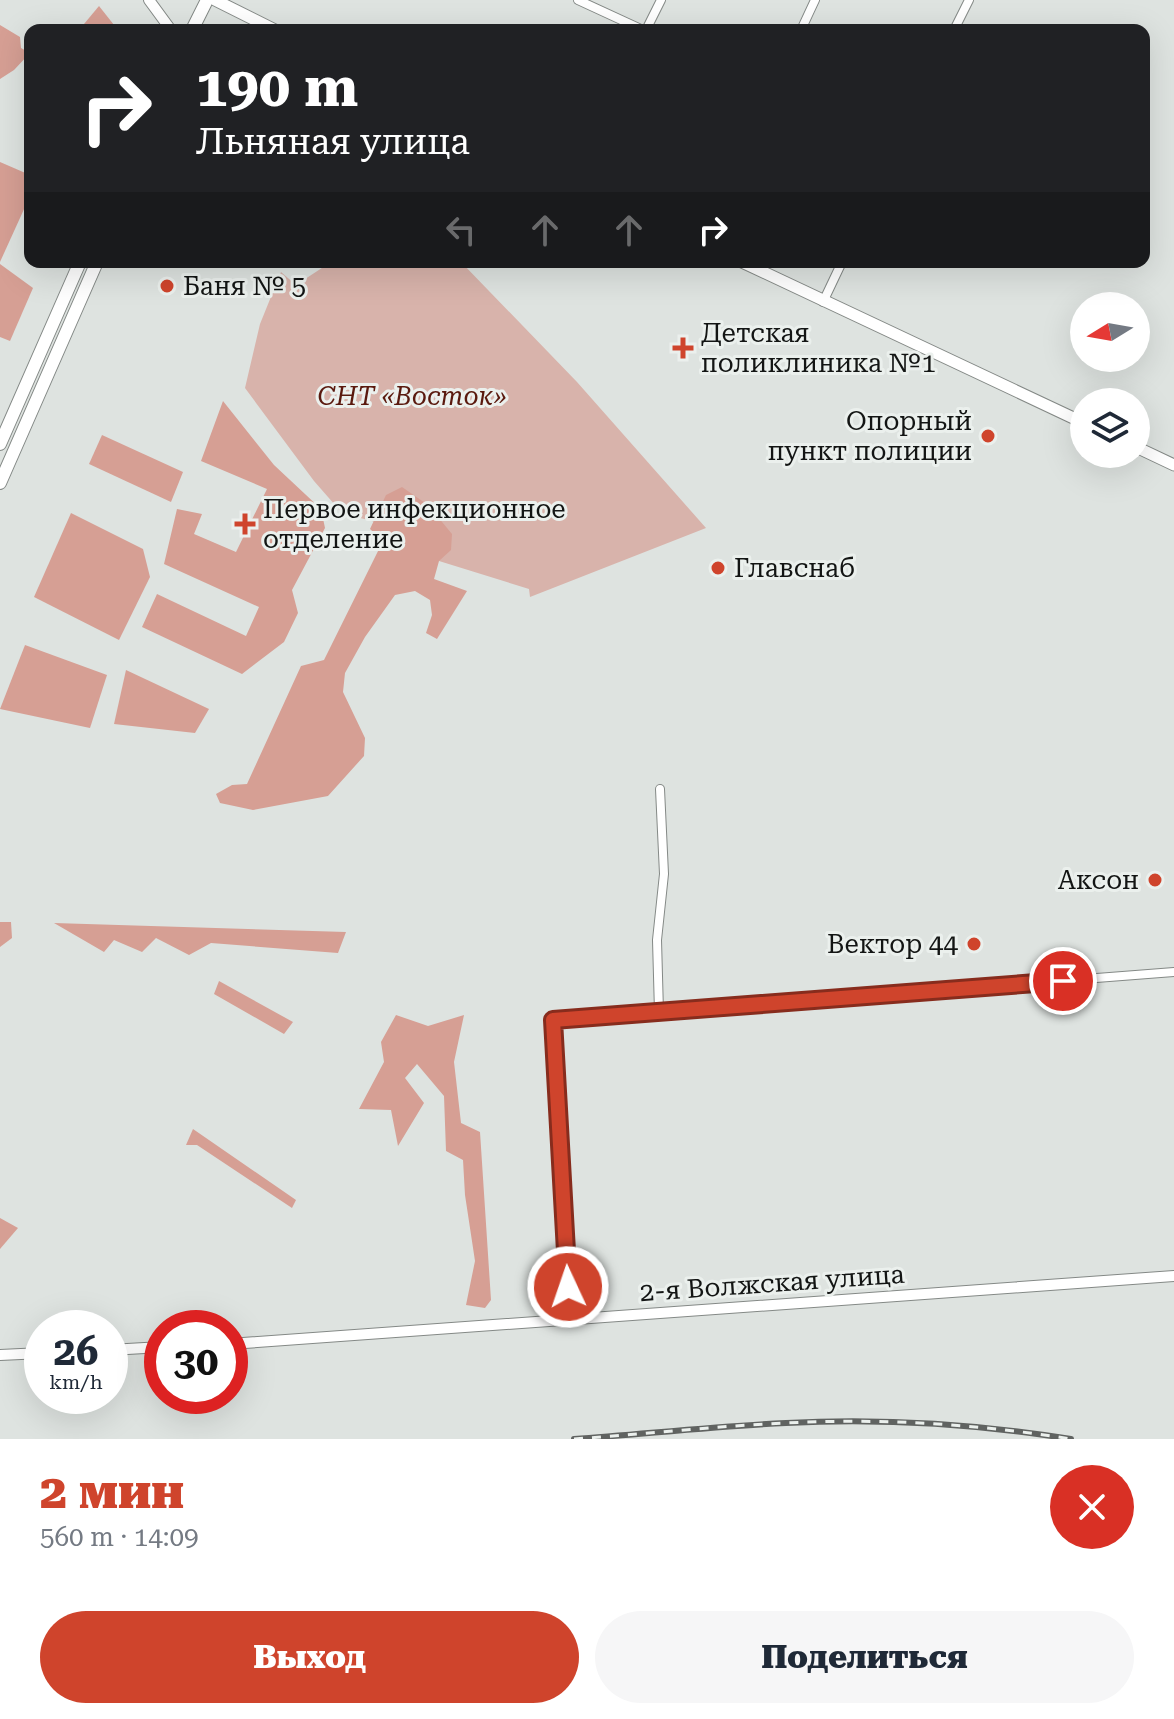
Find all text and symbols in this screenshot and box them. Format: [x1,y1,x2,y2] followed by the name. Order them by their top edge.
[196,54,358,120] text: 190 m
[64,56,168,160] icon: right
[196,121,470,163] text: Льняная улица
[439,208,483,252] icon: left
[523,208,567,252] icon: ahead
[607,208,651,252] icon: ahead
[691,208,735,252] icon: right
[183,271,306,301] place label: Баня № 5
[158,277,176,295] marker: Баня № 5
[1070,292,1150,372] north arrow
[1070,292,1150,468] map controls
[701,318,936,378] place label: Детская поликлиника №1
[672,337,694,359] marker: Детская поликлиника №1
[318,381,507,411] park label: СНТ «Восток»
[1070,388,1150,468] button: layers
[768,406,972,466] place label: Опорный пункт полиции
[979,427,997,445] marker: Опорный пункт полиции
[263,494,566,554] place label: Первое инфекционное отделение
[234,513,256,535] marker: Первое инфекционное отделение
[734,553,855,583] place label: Главснаб
[709,559,727,577] marker: Главснаб
[1058,865,1139,895] place label: Аксон
[1146,871,1164,889] marker: Аксон
[827,929,958,959] place label: Вектор 44
[965,935,983,953] marker: Вектор 44
[1029,947,1097,1015] pin
[1041,959,1085,1003] icon: arrive
[526,1245,610,1329] position arrow
[639,1259,905,1307] street label: 2-я Волжская улица
[144,1310,248,1414] speed limit sign: 30
[54,1328,98,1375] text: 26
[49,1370,103,1394] text: km/h
[40,1464,184,1520] text: 2 мин
[1050,1465,1134,1549] button: close
[40,1522,199,1552] text: 560 m · 14:09
[40,1611,579,1703] button: Выход
[595,1611,1134,1703] button: Поделиться

